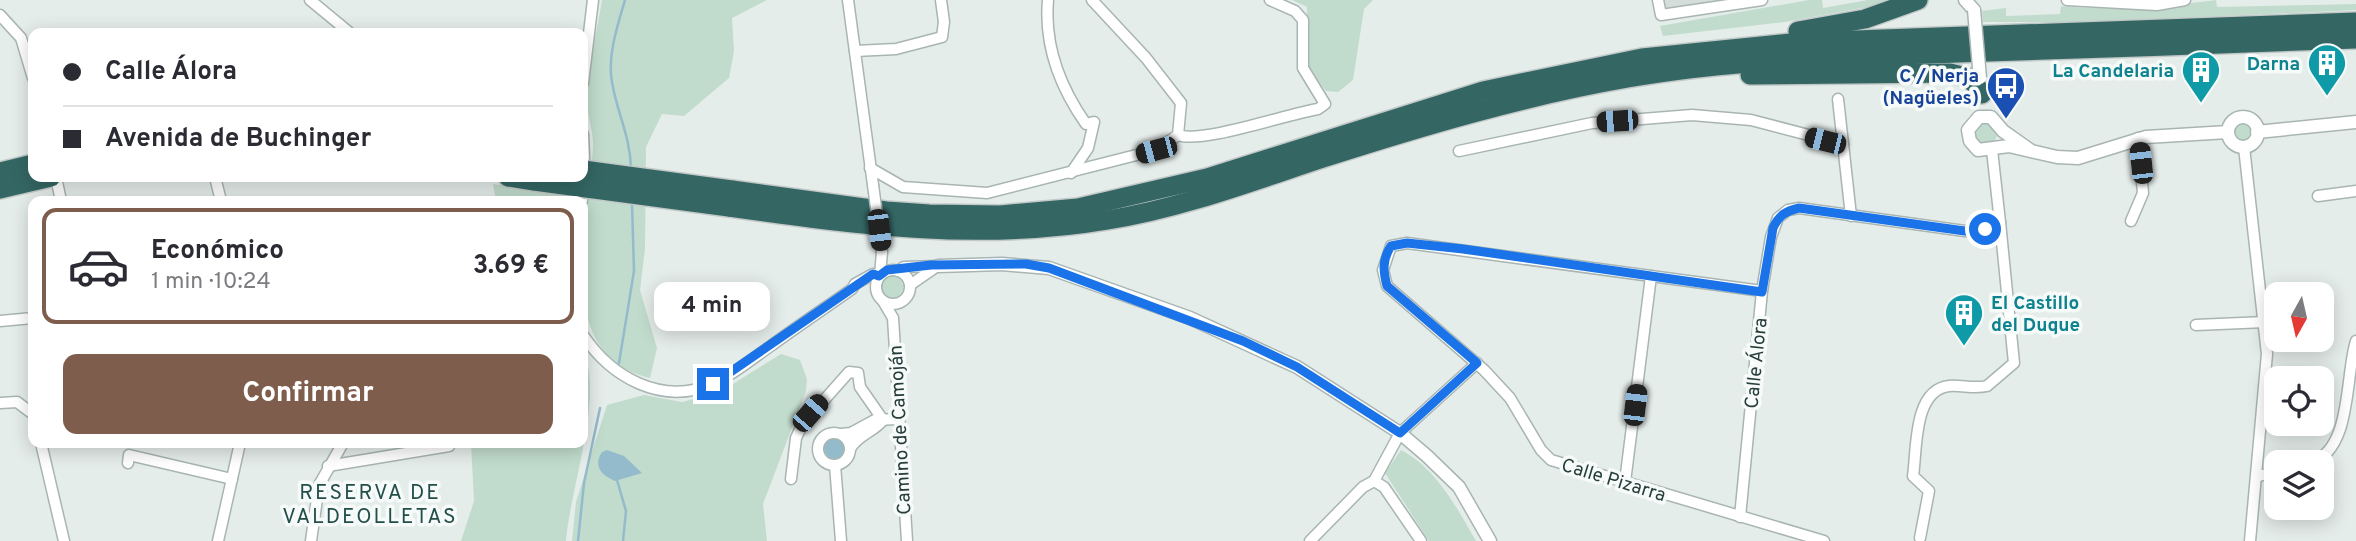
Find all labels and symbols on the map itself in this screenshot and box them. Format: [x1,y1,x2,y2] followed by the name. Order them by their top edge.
[2306,42,2348,97] building icon: Darna
[2180,49,2222,104] building icon: La Candelaria
[2247,53,2300,77] place label: Darna
[2052,60,2174,84] place label: La Candelaria
[1882,65,1979,111] place label: C / Nerja (Nagüeles)
[1985,65,2027,120] bus stop icon: C / Nerja (Nagüeles)
[1596,109,1639,133] car
[1803,126,1848,156] car
[1133,134,1180,166] car
[2129,141,2154,185] car
[867,208,892,252] car
[1969,213,2001,245] route start
[655,282,771,332] callout: 4 min
[2264,282,2334,352] north arrow
[1943,292,1985,347] building icon: El Castillo del Duque
[1991,292,2080,338] place label: El Castillo del Duque
[1739,316,1774,410] street label: Calle Álora
[885,344,917,515] street label: Camino de Camoján
[697,368,729,400] route end
[1623,383,1648,427] car
[789,390,832,436] car
[1558,454,1669,508] street label: Calle Pizarra
[282,480,458,531] district label: RESERVA DE VALDEOLLETAS

